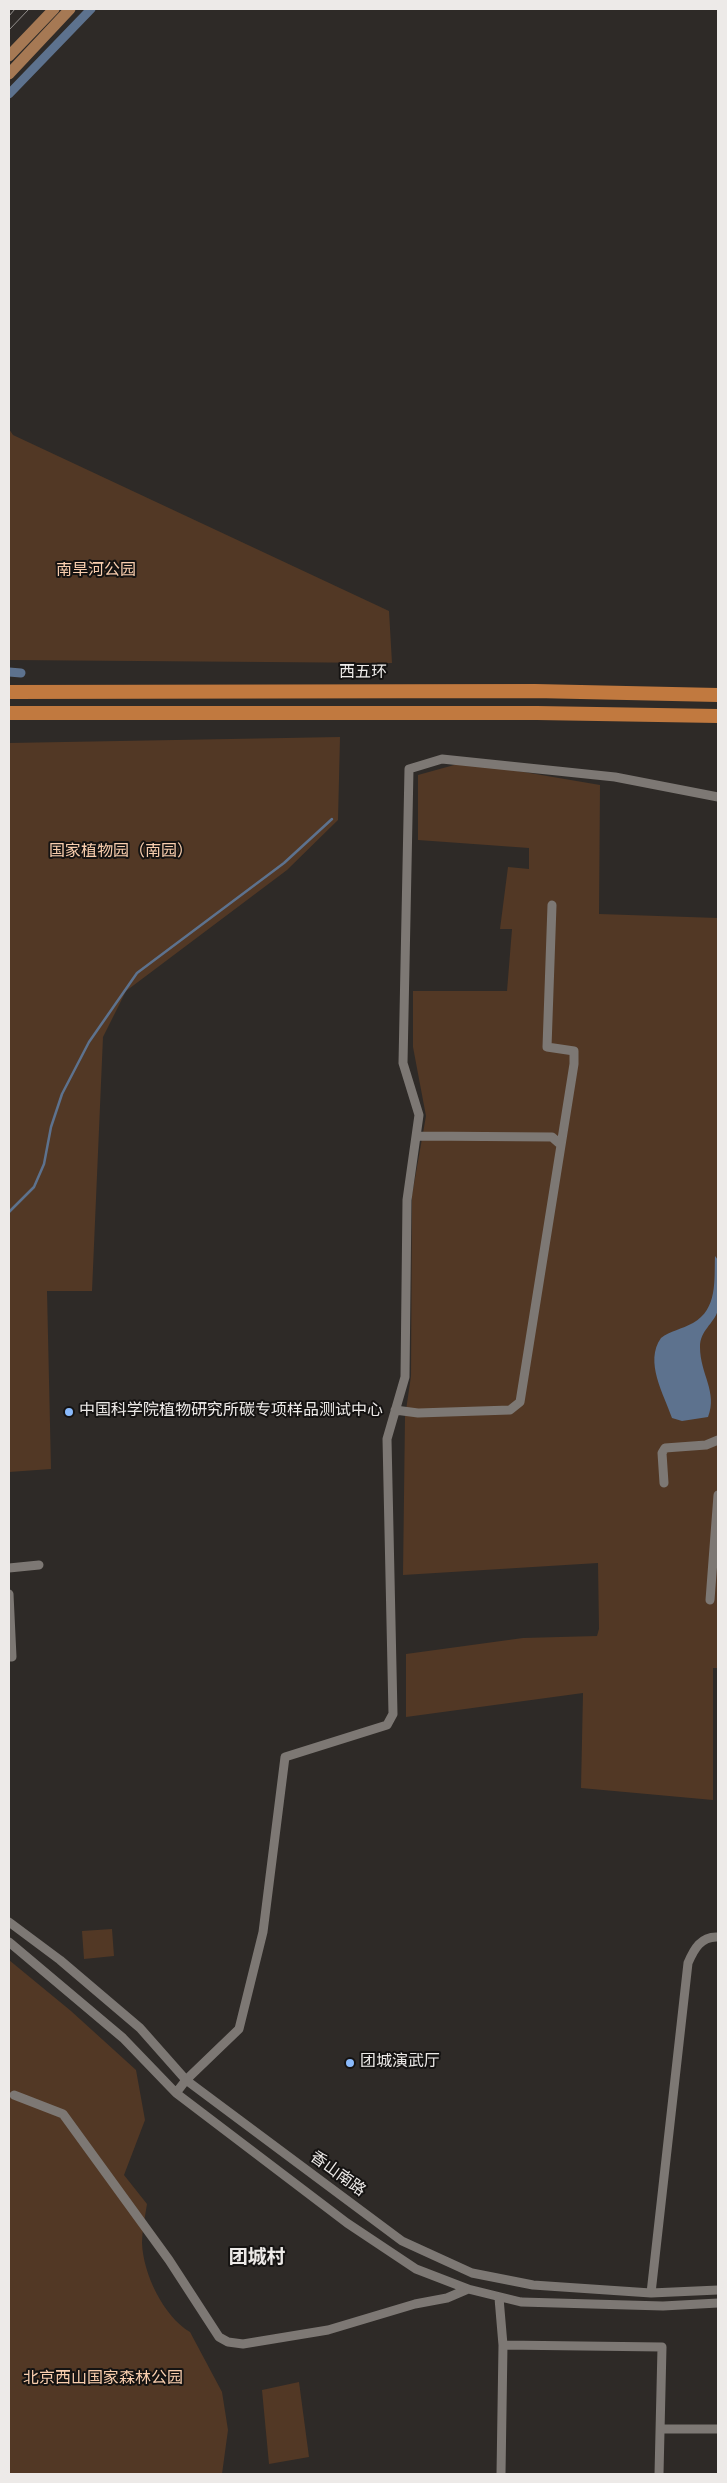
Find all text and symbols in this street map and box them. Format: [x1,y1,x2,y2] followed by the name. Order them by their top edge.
[56,562,136,582] park label: 南旱河公园
[339,664,387,684] street label: 西五环
[49,843,193,863] park label: 国家植物园（南园）
[79,1402,383,1422] place label: 中国科学院植物研究所碳专项样品测试中心
[63,1406,75,1418] marker: 中国科学院植物研究所碳专项样品测试中心
[360,2053,440,2073] place label: 团城演武厅
[344,2057,356,2069] marker: 团城演武厅
[305,2148,369,2202] street label: 香山南路
[229,2248,285,2270] district label: 团城村
[23,2370,183,2390] park label: 北京西山国家森林公园

